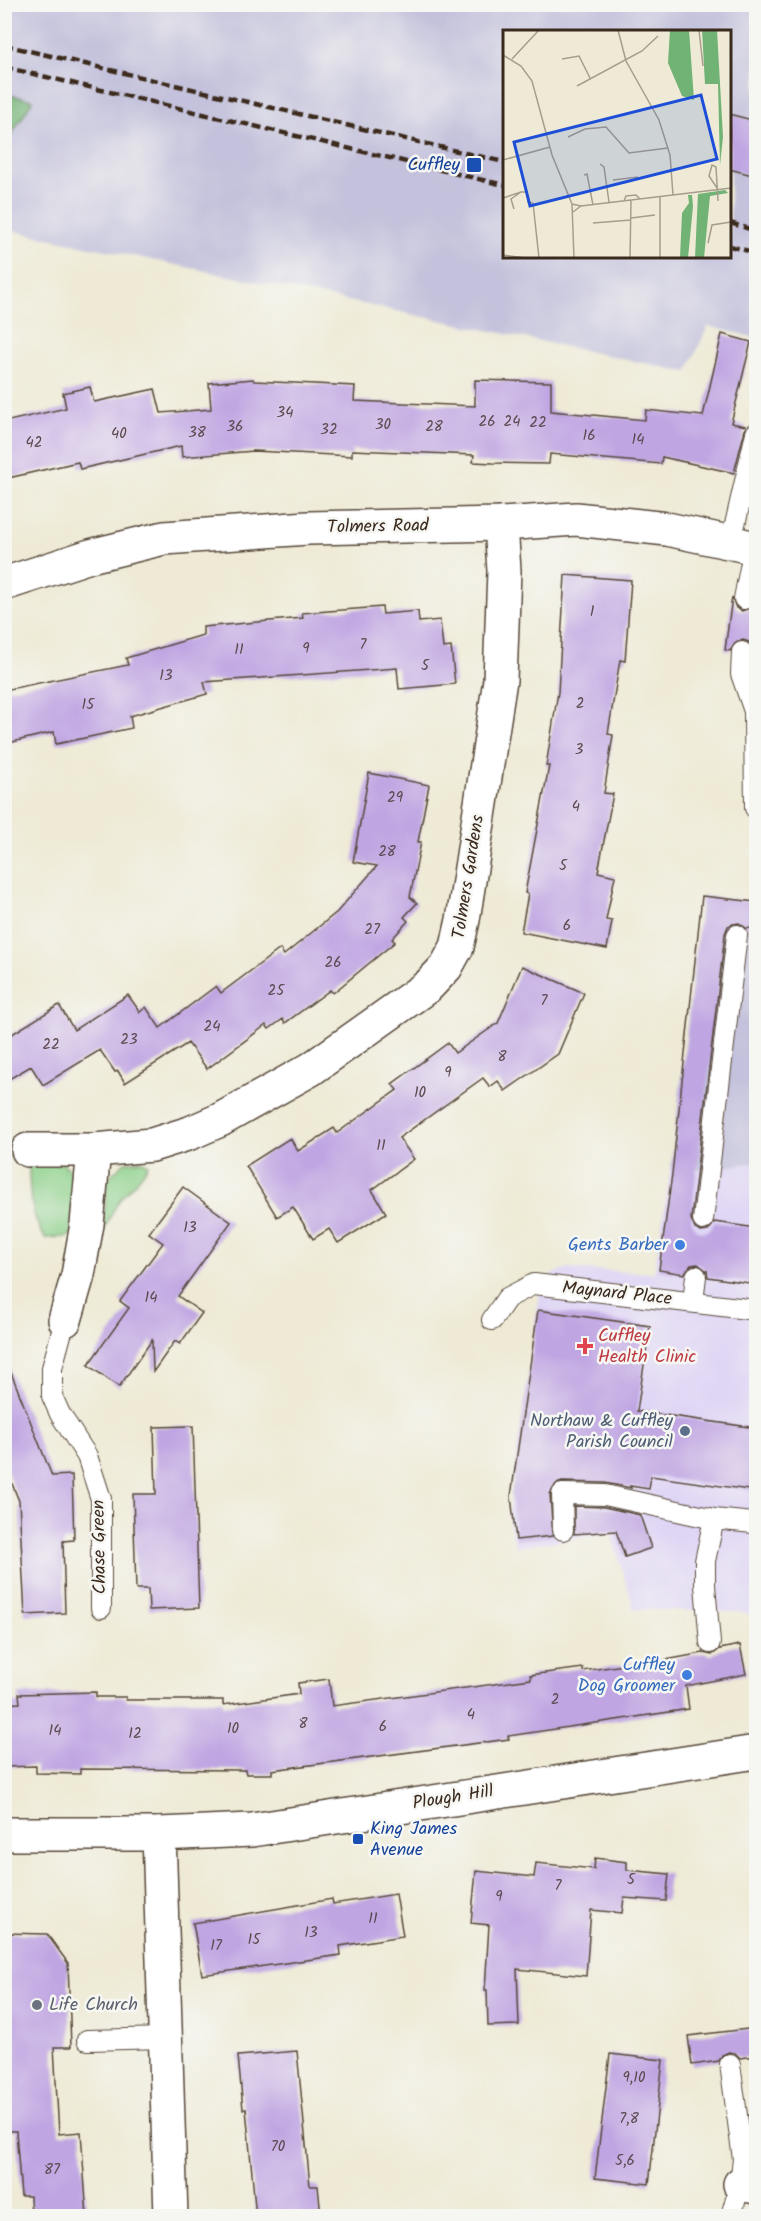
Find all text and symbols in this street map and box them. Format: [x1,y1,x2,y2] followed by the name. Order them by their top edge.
[503,30,731,258] inset map
[407,151,461,180] place label: Cuffley
[465,156,483,174] marker: Cuffley
[277,401,293,425] house number: 34
[478,410,496,434] house number: 26
[504,410,520,434] house number: 24
[529,411,547,435] house number: 22
[375,413,392,437] house number: 30
[227,415,243,439] house number: 36
[425,415,444,439] house number: 28
[320,418,338,442] house number: 32
[188,421,207,445] house number: 38
[111,422,127,446] house number: 40
[582,424,596,448] house number: 16
[632,428,644,452] house number: 14
[26,431,42,455] house number: 42
[327,512,430,542] street label: Tolmers Road
[590,600,595,624] house number: 1
[360,633,368,657] house number: 7
[302,637,310,661] house number: 9
[234,638,244,662] house number: 11
[421,654,430,678] house number: 5
[159,664,173,688] house number: 13
[576,692,584,716] house number: 2
[82,693,95,717] house number: 15
[575,738,584,762] house number: 3
[387,786,404,810] house number: 29
[572,795,580,819] house number: 4
[445,813,493,941] street label: Tolmers Gardens
[378,840,397,864] house number: 28
[559,854,568,878] house number: 5
[563,914,571,938] house number: 6
[364,918,381,942] house number: 27
[324,951,342,975] house number: 26
[268,979,285,1003] house number: 25
[541,989,549,1013] house number: 7
[204,1015,220,1039] house number: 24
[120,1028,138,1052] house number: 23
[42,1033,60,1057] house number: 22
[497,1045,507,1069] house number: 8
[444,1061,452,1085] house number: 9
[414,1081,427,1105] house number: 10
[376,1134,386,1158] house number: 11
[183,1216,197,1240] house number: 13
[568,1231,669,1260] place label: Gents Barber
[673,1238,687,1252] marker: Gents Barber
[561,1274,673,1314] street label: Maynard Place
[145,1286,157,1310] house number: 14
[598,1322,696,1372] place label: Cuffley Health Clinic
[576,1337,594,1355] marker: Cuffley Health Clinic
[530,1407,674,1457] place label: Northaw & Cuffley Parish Council
[678,1424,692,1438] marker: Northaw & Cuffley Parish Council
[85,1499,115,1595] street label: Chase Green
[578,1651,676,1701] place label: Cuffley Dog Groomer
[680,1668,694,1682] marker: Cuffley Dog Groomer
[551,1688,559,1712] house number: 2
[467,1703,475,1727] house number: 4
[298,1712,308,1736] house number: 8
[379,1715,387,1739] house number: 6
[227,1717,240,1741] house number: 10
[49,1719,61,1743] house number: 14
[128,1722,142,1746] house number: 12
[410,1777,496,1819] street label: Plough Hill
[370,1815,458,1865] place label: King James Avenue
[351,1832,365,1846] marker: King James Avenue
[627,1868,636,1892] house number: 5
[555,1874,563,1898] house number: 7
[495,1885,503,1909] house number: 9
[368,1907,378,1931] house number: 11
[304,1921,318,1945] house number: 13
[248,1928,261,1952] house number: 15
[210,1934,223,1958] house number: 17
[49,1991,138,2020] place label: Life Church
[30,1998,44,2012] marker: Life Church
[623,2066,646,2090] house number: 9,10
[619,2107,640,2131] house number: 7,8
[271,2135,286,2159] house number: 70
[615,2149,635,2173] house number: 5,6
[44,2158,61,2182] house number: 87

